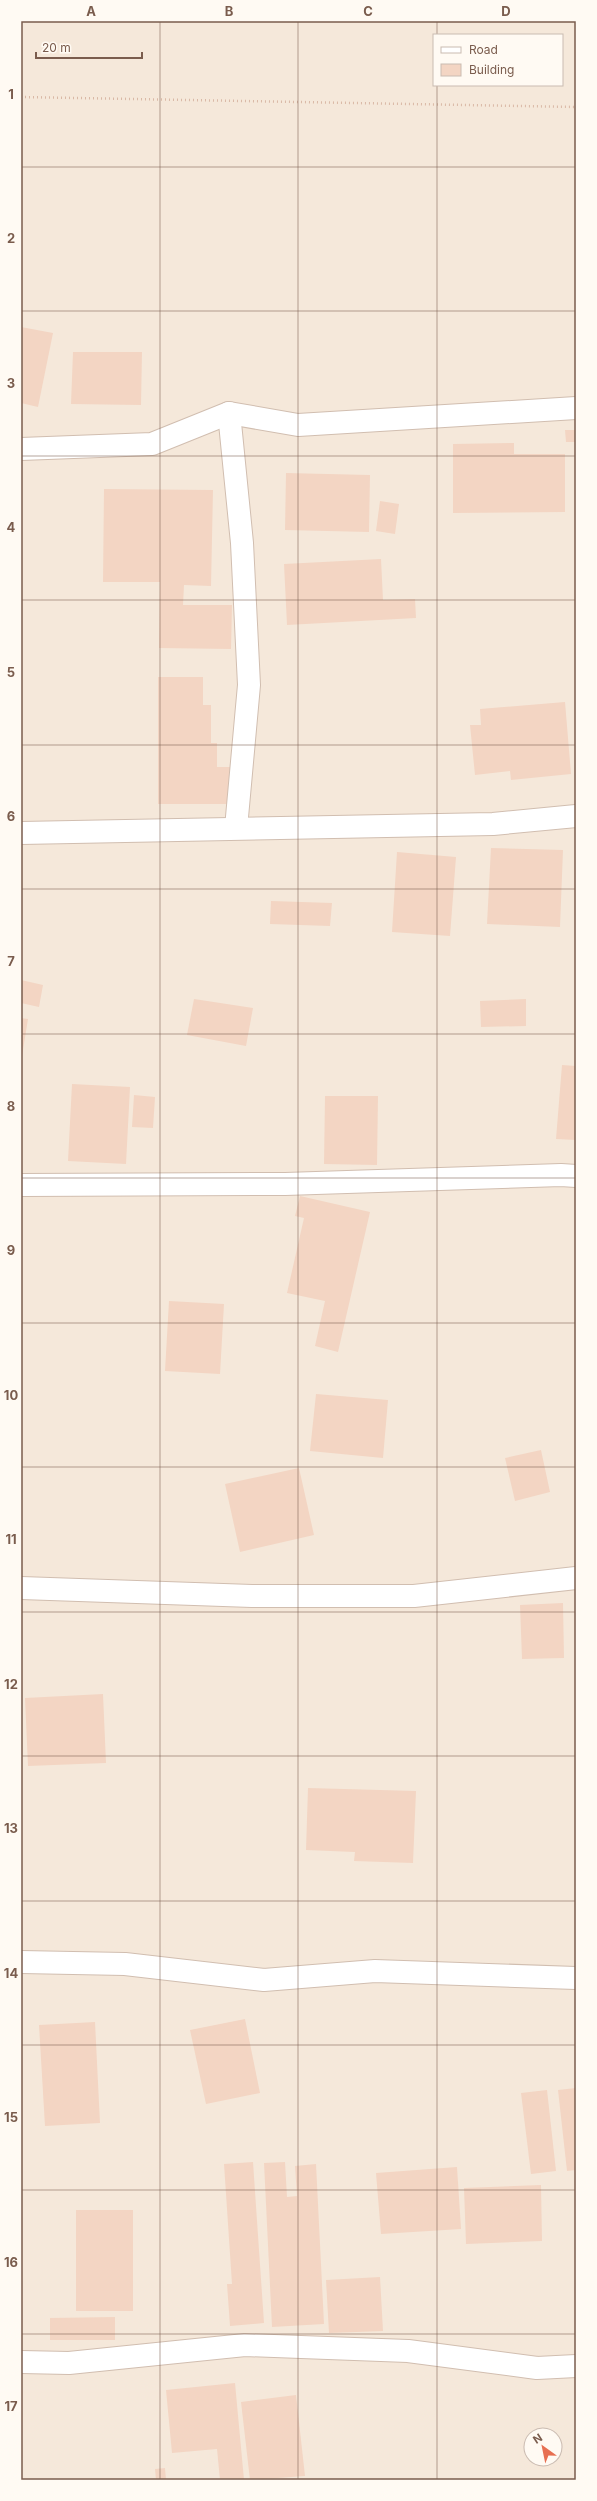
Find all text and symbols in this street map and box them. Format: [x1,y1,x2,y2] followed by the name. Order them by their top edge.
[86,3,96,19] text: A
[225,3,234,19] text: B
[363,3,373,19] text: C
[501,3,511,19] text: D
[36,34,142,60] scale bar
[433,34,563,86] legend
[42,40,71,55] text: 20 m
[469,42,498,57] text: Road
[469,62,514,77] text: Building
[8,86,14,102] text: 1
[7,230,15,246] text: 2
[7,375,15,391] text: 3
[7,519,16,535] text: 4
[7,664,15,680] text: 5
[7,808,15,824] text: 6
[7,953,15,969] text: 7
[7,1098,15,1114] text: 8
[7,1242,15,1258] text: 9
[4,1387,18,1403] text: 10
[5,1531,17,1547] text: 11
[4,1676,18,1692] text: 12
[4,1820,18,1836] text: 13
[4,1965,18,1981] text: 14
[4,2109,18,2125] text: 15
[4,2254,18,2270] text: 16
[4,2398,18,2414] text: 17
[523,2427,563,2467] north arrow
[530,2430,545,2447] text: N

